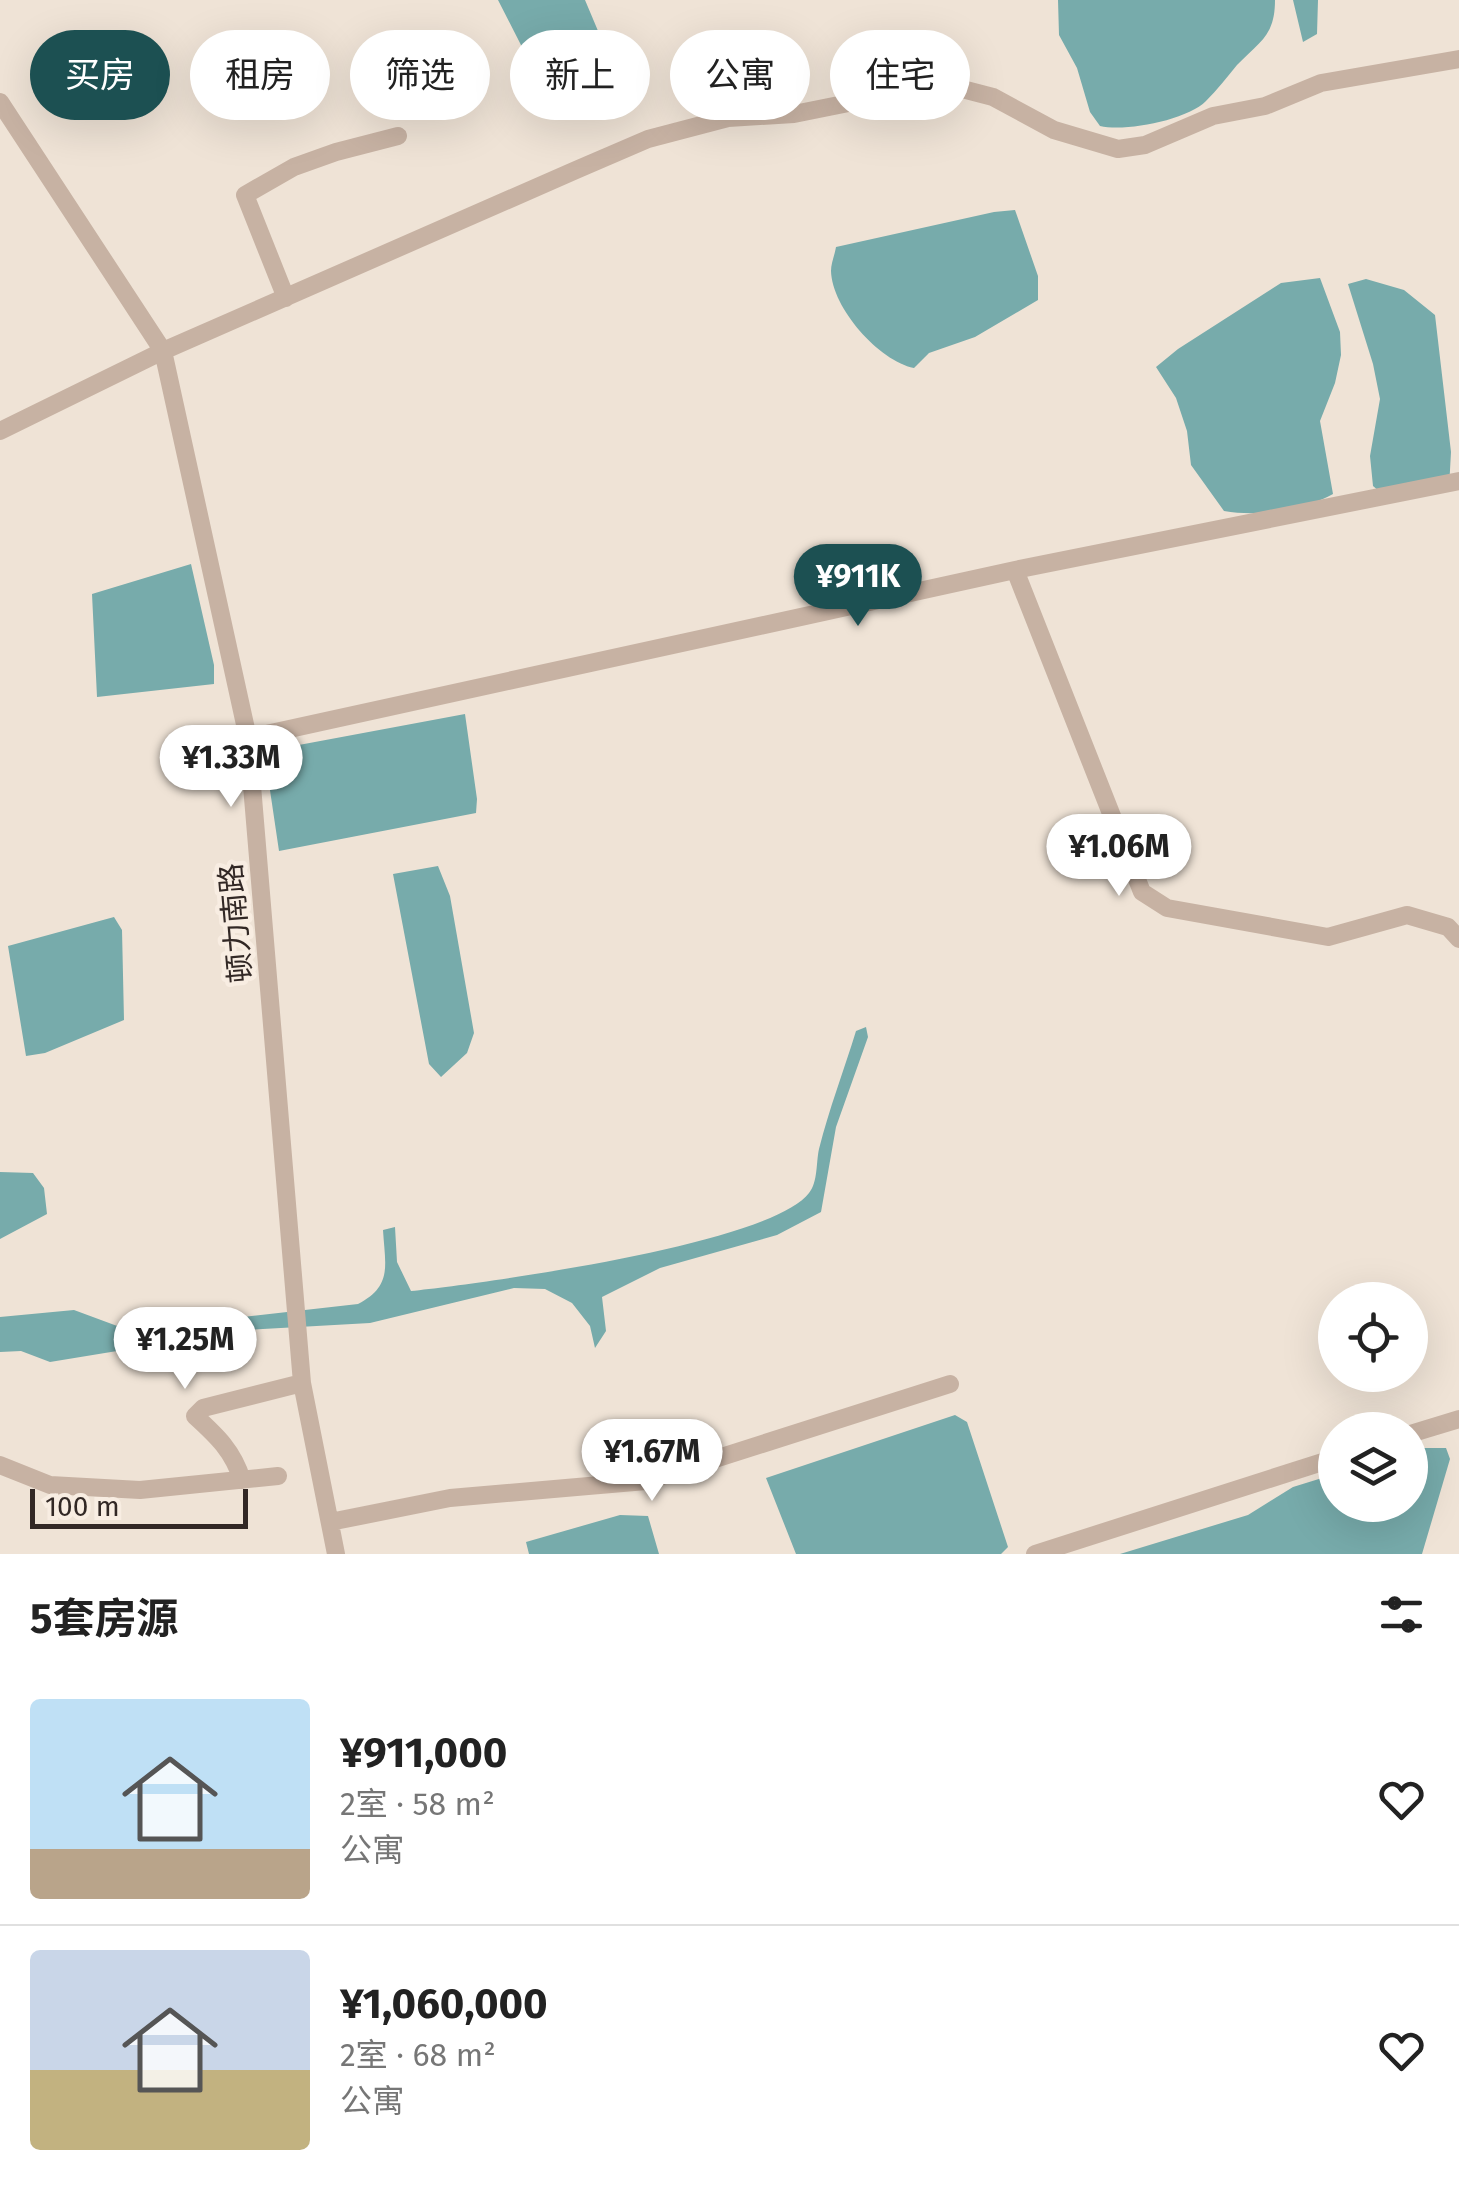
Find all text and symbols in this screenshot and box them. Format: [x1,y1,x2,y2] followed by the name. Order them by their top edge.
[30,30,170,120] chip: 买房
[190,30,330,120] chip: 租房
[350,30,490,120] chip: 筛选
[510,30,650,120] chip: 新上
[670,30,810,120] chip: 公寓
[830,30,970,120] chip: 住宅
[788,544,928,629] pin: ¥911K
[816,557,900,595] text: ¥911K
[150,725,312,810] pin: ¥1.33M
[182,738,280,776] text: ¥1.33M
[1038,814,1200,899] pin: ¥1.06M
[1068,827,1170,865] text: ¥1.06M
[213,862,259,984] street label: 顿力南路
[1318,1282,1428,1522] map controls
[1318,1282,1428,1392] button: locate
[104,1307,266,1392] pin: ¥1.25M
[136,1320,234,1358] text: ¥1.25M
[1318,1412,1428,1522] button: layers
[571,1419,733,1504] pin: ¥1.67M
[604,1432,700,1470] text: ¥1.67M
[30,1484,248,1528] scale bar
[45,1490,120,1523] text: 100 m
[1374,1587,1429,1642] icon: filters
[30,1594,179,1644] text: 5套房源
[340,1728,507,1778] text: ¥911,000
[110,1739,230,1859] icon: home
[1374,1772,1429,1827] icon: heart
[340,1785,495,1823] text: 2室 · 58 m²
[340,1831,404,1869] text: 公寓
[340,1979,548,2029] text: ¥1,060,000
[110,1990,230,2110] icon: home
[1374,2023,1429,2078] icon: heart
[340,2036,496,2074] text: 2室 · 68 m²
[340,2082,404,2120] text: 公寓

